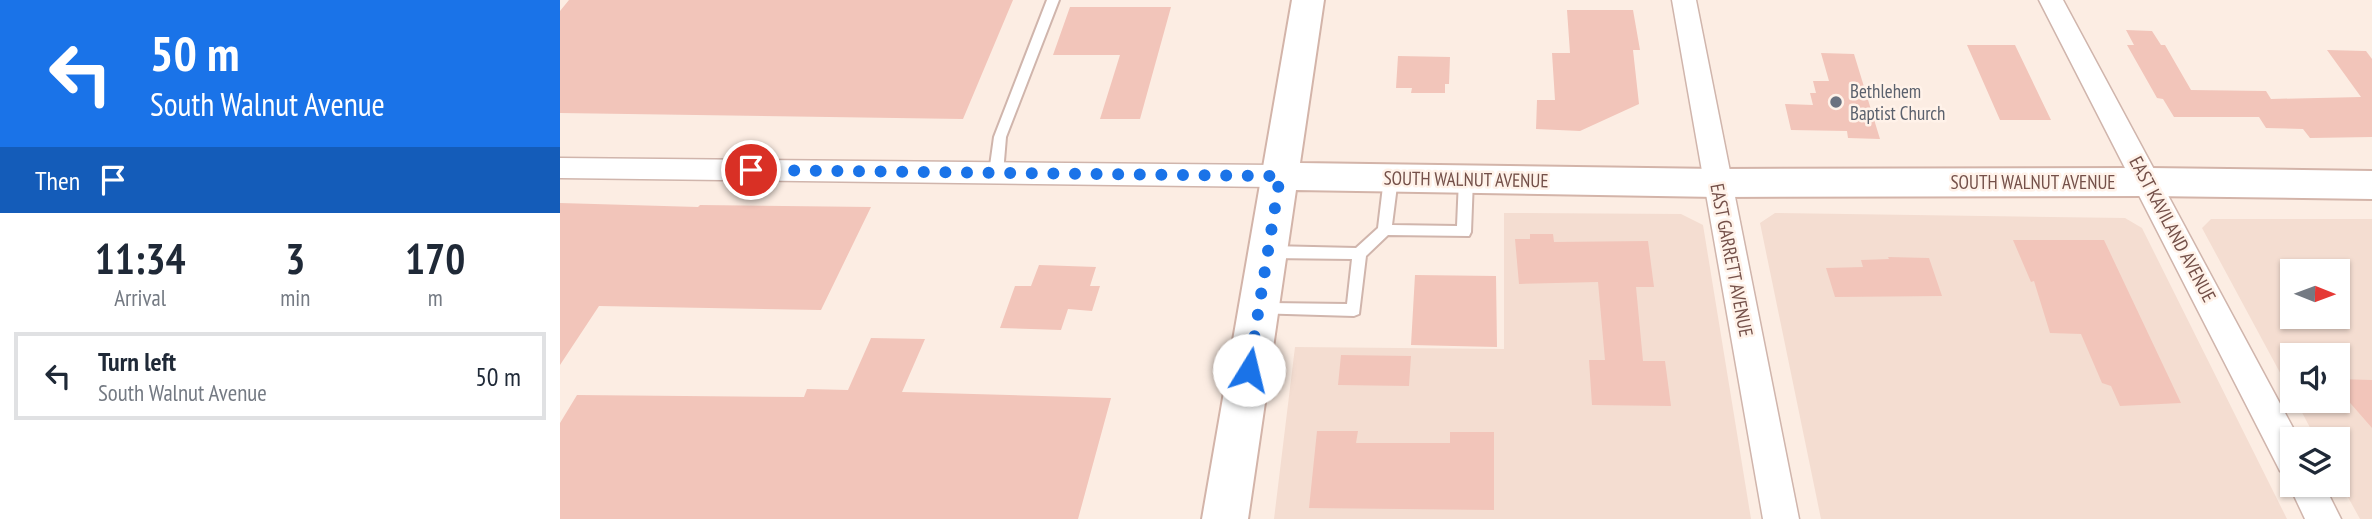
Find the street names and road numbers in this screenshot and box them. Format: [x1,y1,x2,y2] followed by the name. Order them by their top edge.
[2124,152,2222,306] street label: EAST KAVILAND AVENUE
[1383,166,1549,192] street label: SOUTH WALNUT AVENUE
[1950,170,2116,194] street label: SOUTH WALNUT AVENUE
[1705,181,1759,339] street label: EAST GARRETT AVENUE

